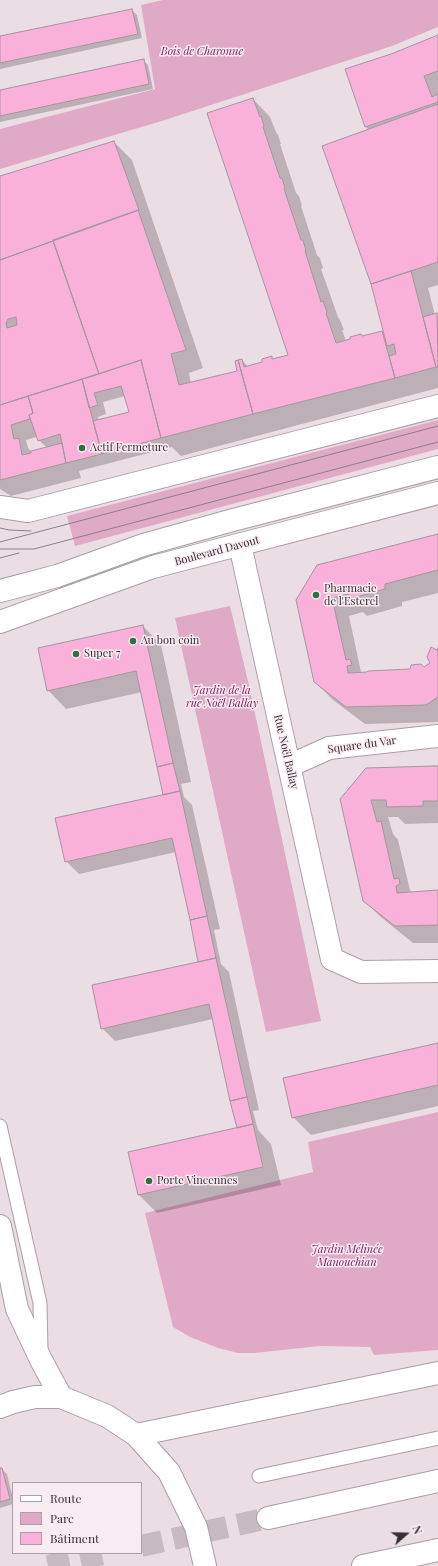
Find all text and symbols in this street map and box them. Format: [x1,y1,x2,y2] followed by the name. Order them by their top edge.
[161,45,243,59] park label: Bois de Charonne
[90,441,168,455] place label: Actif Fermeture
[77,443,87,453] marker: Actif Fermeture
[173,533,261,569] street label: Boulevard Davout
[324,582,378,608] place label: Pharmacie de l'Esterel
[311,590,321,600] marker: Pharmacie de l'Esterel
[141,634,199,648] place label: Au bon coin
[128,636,138,646] marker: Au bon coin
[84,647,120,661] place label: Super 7
[71,649,81,659] marker: Super 7
[186,684,258,710] park label: Jardin de la rue Noël Ballay
[271,713,301,791] street label: Rue Noël Ballay
[327,734,397,756] street label: Square du Var
[157,1174,237,1188] place label: Porte Vincennes
[144,1176,154,1186] marker: Porte Vincennes
[311,1243,383,1269] park label: Jardin Mélinée Manouchian
[12,1482,142,1554] legend
[50,1490,82,1506] text: Route
[50,1510,74,1526] text: Parc
[386,1514,426,1554] north arrow
[409,1523,426,1536] text: N
[50,1530,99,1546] text: Bâtiment

